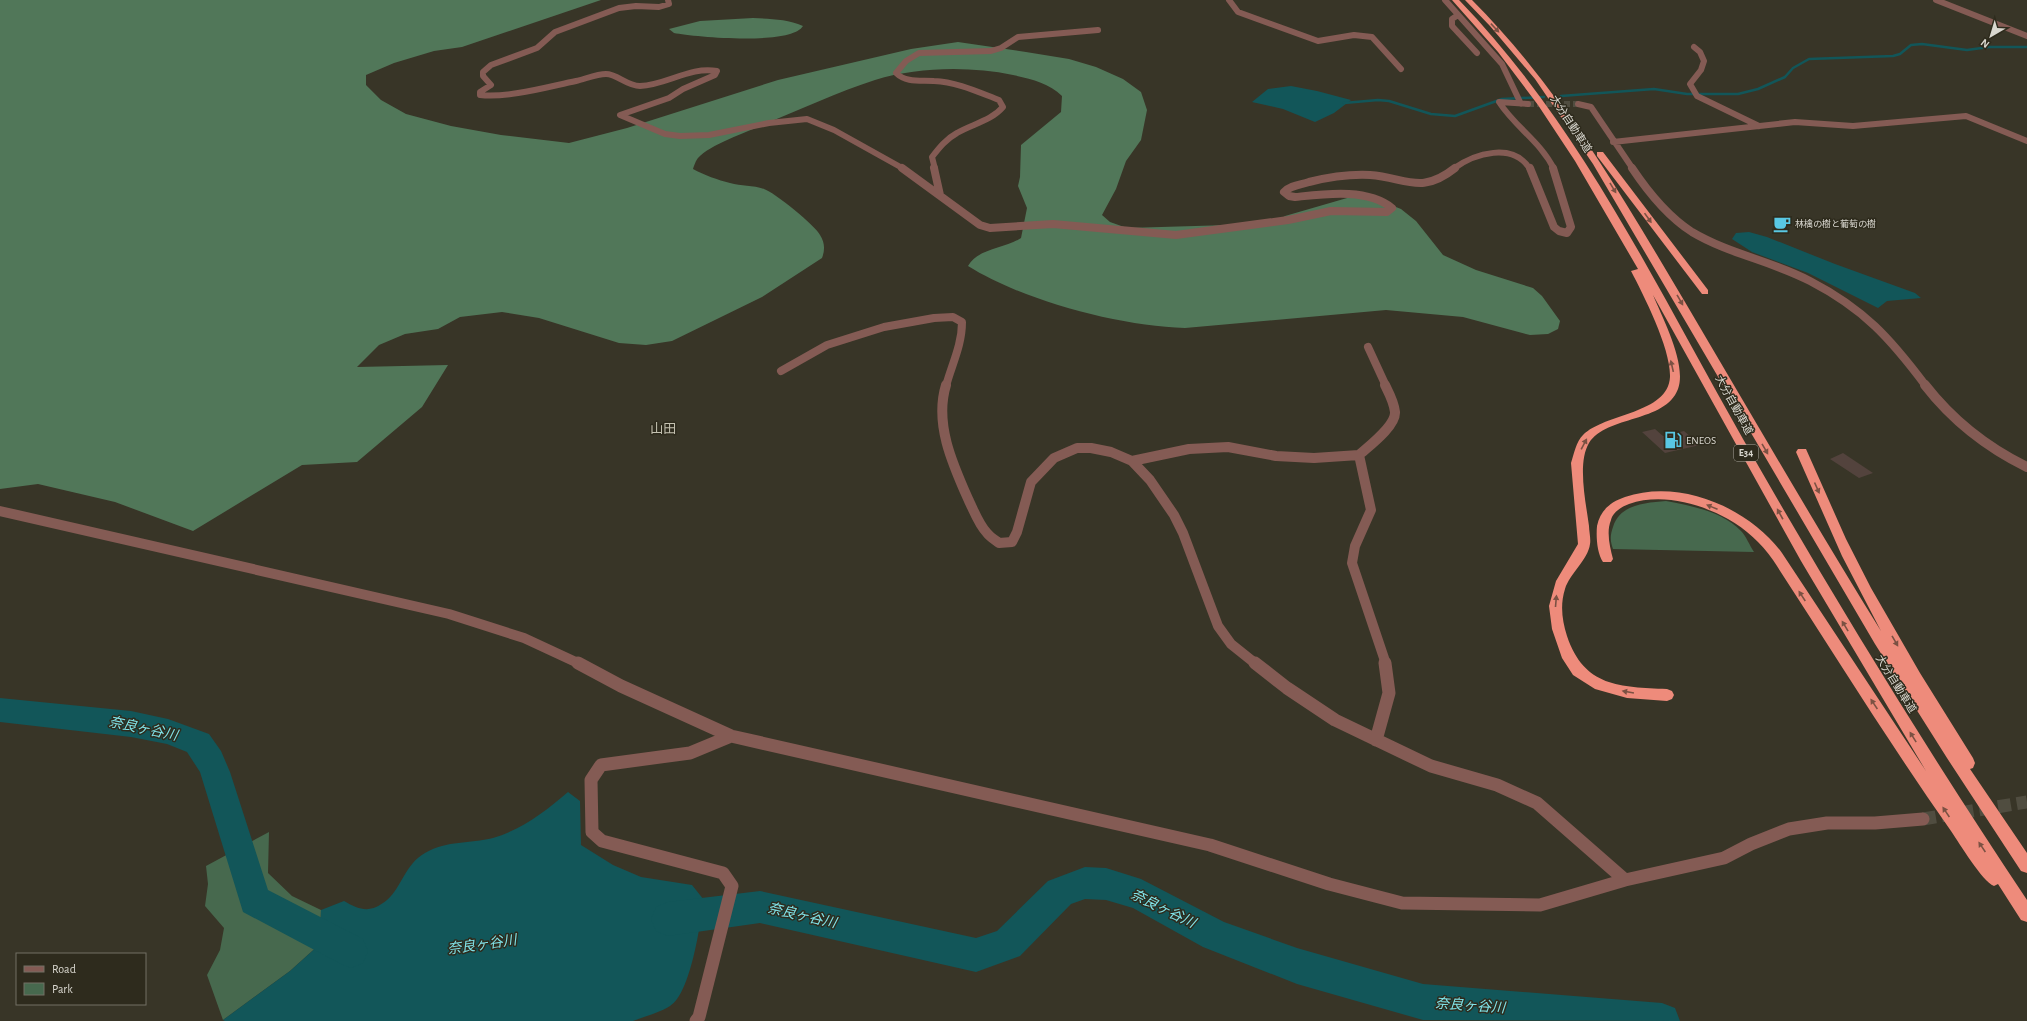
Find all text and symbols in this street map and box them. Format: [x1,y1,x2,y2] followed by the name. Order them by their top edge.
[1971,16,2011,56] north arrow
[1490,23,1500,33] one-way arrow
[1979,37,1992,50] text: N
[1548,93,1594,155] street label: 大分自動車道
[1610,182,1617,194] one-way arrow
[1644,213,1652,224] one-way arrow
[1772,214,1792,234] cafe icon: 林檎の樹と葡萄の樹
[1795,218,1876,229] place label: 林檎の樹と葡萄の樹
[1676,294,1683,306] one-way arrow
[1669,360,1675,373] one-way arrow
[1713,373,1756,437] street label: 大分自動車道
[650,422,676,436] district label: 山田
[1663,430,1683,450] fuel station icon: ENEOS
[1686,435,1716,446] place label: ENEOS
[1581,438,1587,450] one-way arrow
[1762,443,1769,455] one-way arrow
[1734,445,1758,461] road number: E34
[1814,482,1820,493] one-way arrow
[1705,503,1717,509] one-way arrow
[1776,508,1783,520] one-way arrow
[1798,591,1806,601] one-way arrow
[1553,595,1559,607] one-way arrow
[1842,620,1849,632] one-way arrow
[1891,635,1898,647] one-way arrow
[1874,653,1919,715] street label: 大分自動車道
[1622,689,1634,695] one-way arrow
[1870,699,1878,709] one-way arrow
[107,714,181,744] water label: 奈良ヶ谷川
[1910,731,1917,743] one-way arrow
[1942,807,1950,817] one-way arrow
[1978,842,1986,852] one-way arrow
[1128,886,1200,932] water label: 奈良ヶ谷川
[766,900,840,931] water label: 奈良ヶ谷川
[446,932,520,957] water label: 奈良ヶ谷川
[16,953,146,1005] legend
[52,963,76,975] text: Road
[52,983,73,995] text: Park
[1435,996,1507,1016] water label: 奈良ヶ谷川

